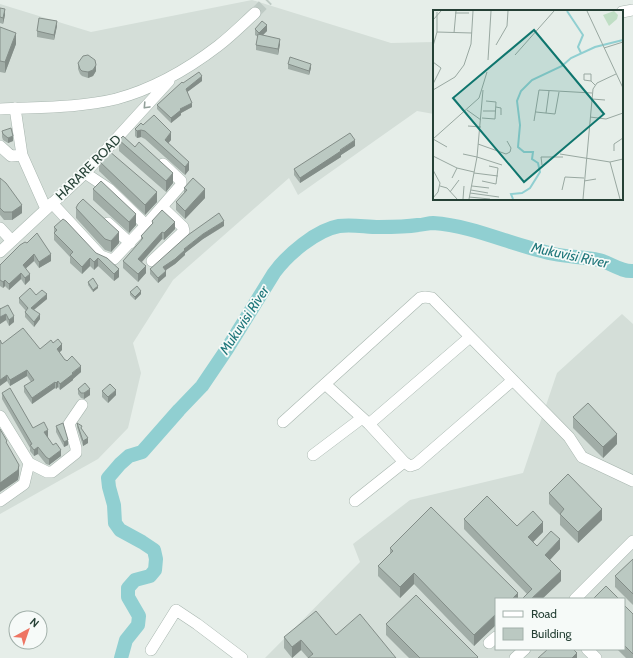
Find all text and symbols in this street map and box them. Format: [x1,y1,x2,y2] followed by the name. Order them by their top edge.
[433,10,623,200] inset map
[144,102,151,109] one-way arrow
[52,131,124,203] street label: HARARE ROAD
[529,238,611,272] water label: Mukuvisi River
[215,282,273,359] water label: Mukuvisi River
[495,598,625,650] legend
[531,606,557,621] text: Road
[8,610,48,650] north arrow
[27,614,42,630] text: N
[531,626,573,641] text: Building

